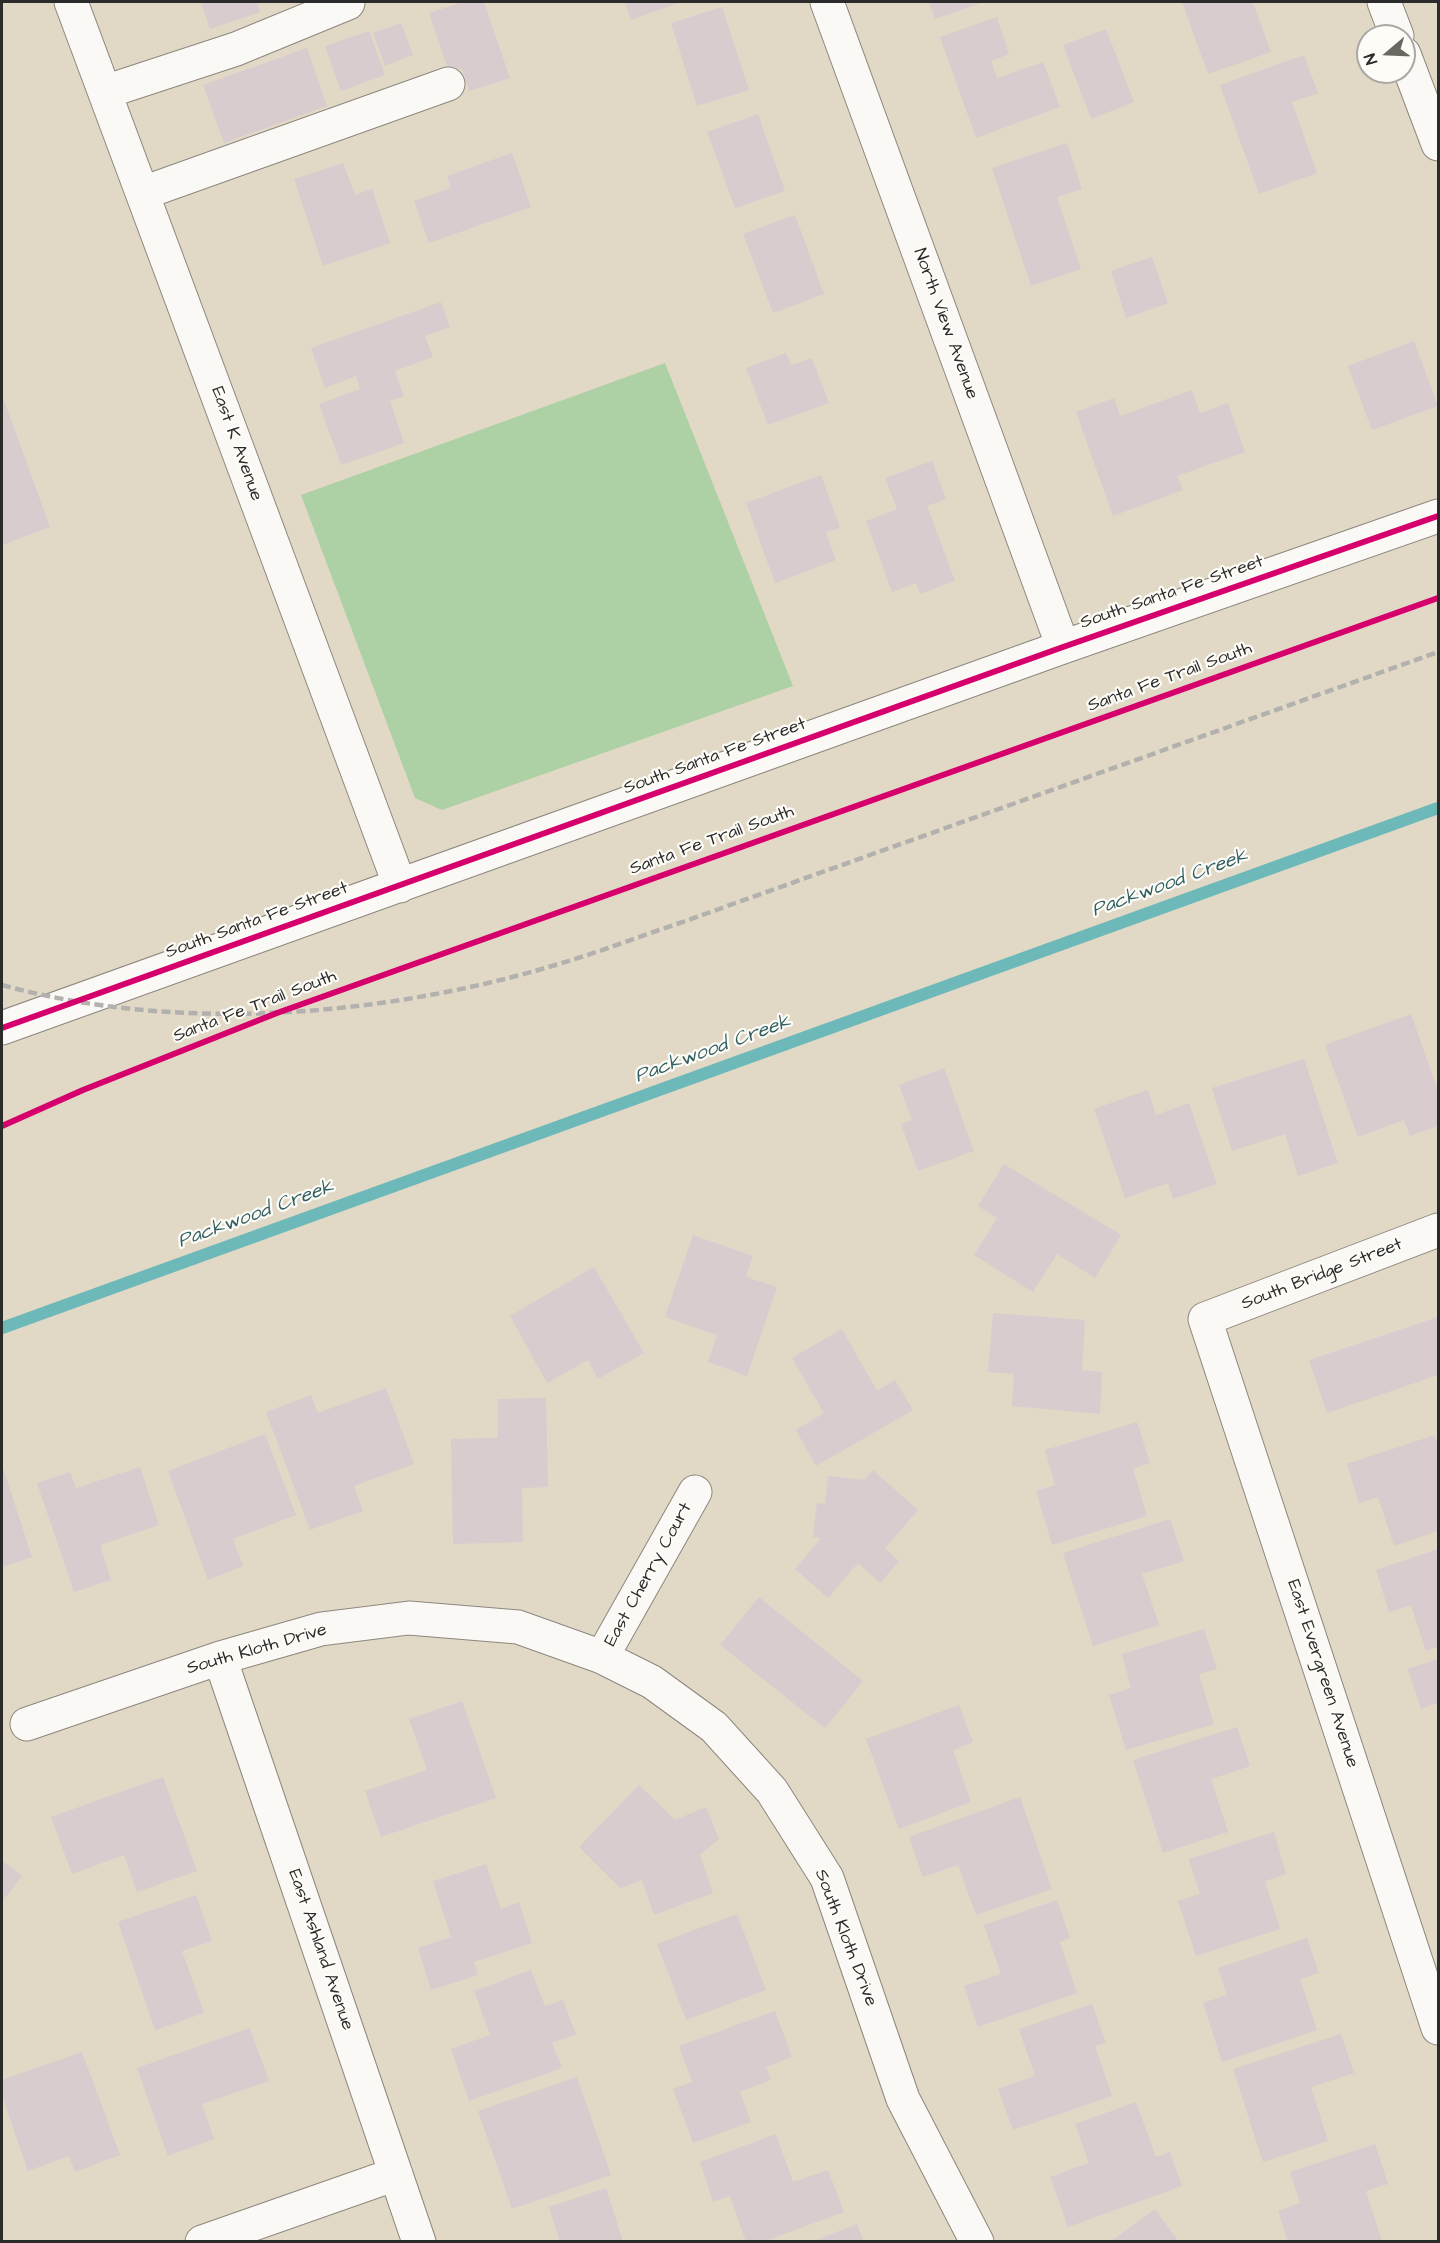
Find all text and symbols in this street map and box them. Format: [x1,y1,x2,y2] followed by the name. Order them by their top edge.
[1356,24,1416,84] north arrow
[1359,51,1383,68] text: N
[908,246,982,402] street label: North View Avenue
[205,384,267,504] street label: East K Avenue
[1077,551,1267,635] street label: South Santa Fe Street
[1085,638,1255,718] street label: Santa Fe Trail South
[621,714,809,800] street label: South Santa Fe Street
[627,801,797,881] street label: Santa Fe Trail South
[1089,845,1251,923] water label: Packwood Creek
[163,878,351,964] street label: South Santa Fe Street
[170,966,340,1048] street label: Santa Fe Trail South
[632,1011,794,1089] water label: Packwood Creek
[175,1176,337,1254] water label: Packwood Creek
[1238,1234,1406,1316] street label: South Bridge Street
[601,1499,697,1651] street label: East Cherry Court
[1281,1577,1363,1771] street label: East Evergreen Avenue
[184,1620,330,1680] street label: South Kloth Drive
[282,1867,358,2033] street label: East Ashland Avenue
[809,1867,881,2009] street label: South Kloth Drive

